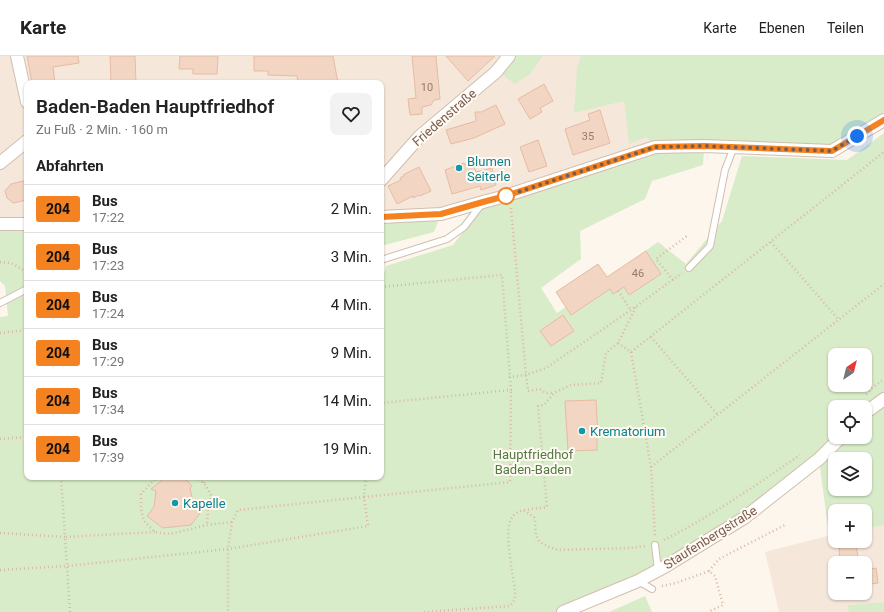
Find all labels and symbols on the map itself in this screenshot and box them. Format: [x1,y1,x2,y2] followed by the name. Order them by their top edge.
[421,81,433,94] house number: 10
[409,86,479,149] street label: Friedenstraße
[847,126,867,146] your location
[582,130,594,143] house number: 35
[467,154,511,184] place label: Blumen Seiterle
[454,163,464,173] marker: Blumen Seiterle
[497,187,515,205] unlabelled marker
[632,267,644,280] house number: 46
[828,348,872,392] north arrow
[590,424,665,439] place label: Krematorium
[577,426,587,436] marker: Krematorium
[493,447,574,477] park label: Hauptfriedhof Baden-Baden
[183,496,226,511] place label: Kapelle
[170,498,180,508] marker: Kapelle
[661,503,760,572] street label: Staufenbergstraße

